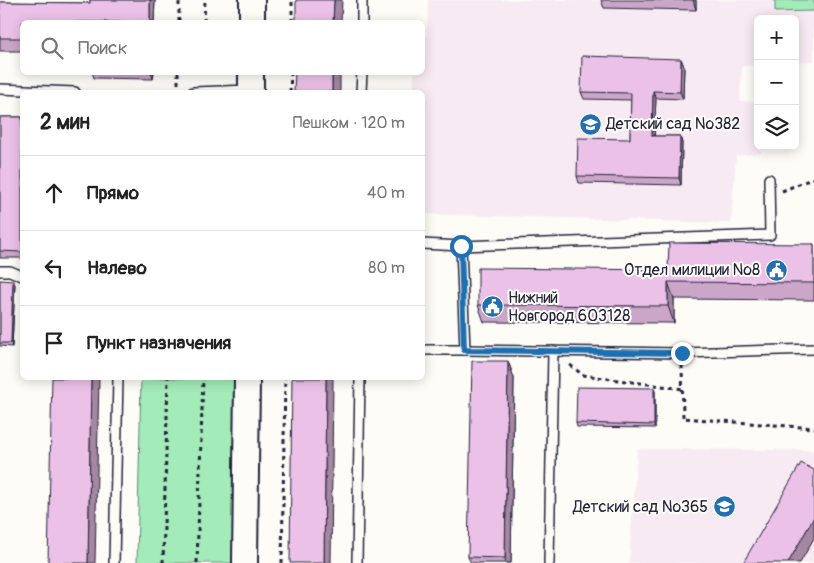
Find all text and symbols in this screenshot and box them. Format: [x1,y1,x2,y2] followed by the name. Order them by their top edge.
[754,15,799,150] map controls
[754,15,799,60] button: +
[20,20,425,75] search box
[38,34,66,62] icon: search
[78,36,128,60] text: Поиск
[754,60,799,105] button: −
[754,105,799,150] button: layers
[40,109,90,136] text: 2 мин
[578,112,602,136] school or university icon: Детский сад №382
[293,113,405,133] text: Пешком · 120 m
[605,114,740,134] place label: Детский сад №382
[40,179,68,207] icon: ahead
[87,181,139,205] text: Прямо
[367,183,405,203] text: 40 m
[450,235,473,258] route start
[40,254,68,282] icon: left
[87,256,147,280] text: Налево
[368,258,405,278] text: 80 m
[764,258,788,282] public building icon: Отдел милиции №8
[624,260,760,280] place label: Отдел милиции №8
[508,288,630,326] place label: Нижний Новгород 603128
[480,295,504,319] public building icon: Нижний Новгород 603128
[40,329,68,357] icon: arrive
[87,331,231,355] text: Пункт назначения
[671,342,694,365] route end
[712,495,736,519] school or university icon: Детский сад №365
[572,497,708,517] place label: Детский сад №365

